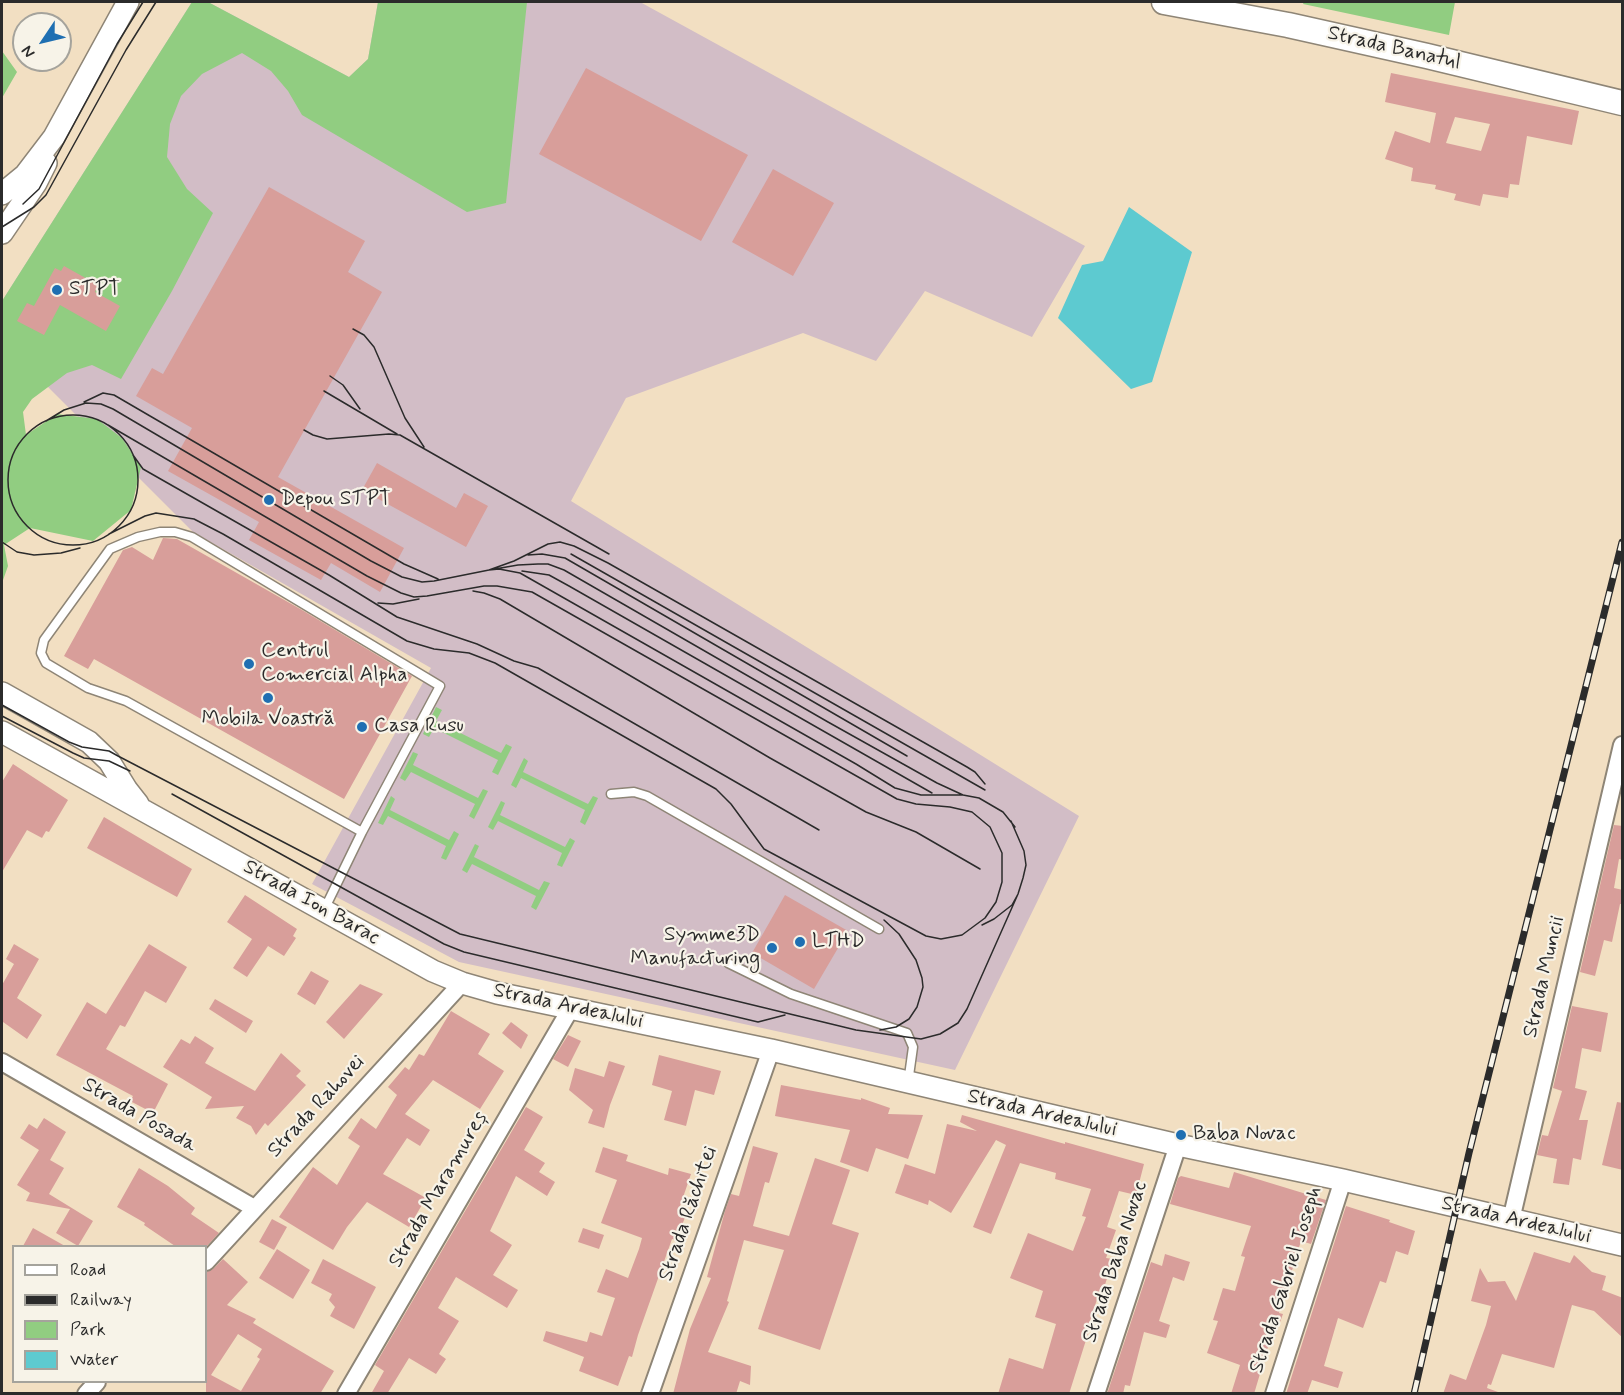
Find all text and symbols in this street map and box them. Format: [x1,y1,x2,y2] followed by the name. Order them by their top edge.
[12,12,72,72] north arrow
[1325,21,1463,77] street label: Strada Banatul
[17,41,40,62] text: N
[69,277,120,303] place label: STPT
[50,283,64,297] marker: STPT
[281,487,391,513] place label: Depou STPT
[262,493,276,507] marker: Depou STPT
[261,639,407,689] place label: Centrul Comercial Alpha
[242,657,256,671] marker: Centrul Comercial Alpha
[261,691,275,705] marker: Mobila Voastră
[202,707,334,733] place label: Mobila Voastră
[374,714,464,740] place label: Casa Rusu
[355,720,369,734] marker: Casa Rusu
[238,855,384,951] street label: Strada Ion Barac
[1519,914,1571,1040] street label: Strada Muncii
[630,923,760,973] place label: Symme3D Manufacturing
[812,929,865,955] place label: LTHD
[793,935,807,949] marker: LTHD
[765,941,779,955] marker: Symme3D Manufacturing
[491,979,645,1035] street label: Strada Ardealului
[263,1050,371,1164] street label: Strada Rahovei
[77,1073,201,1159] street label: Strada Posada
[965,1085,1119,1143] street label: Strada Ardealului
[384,1108,494,1272] street label: Strada Maramureș
[1193,1122,1296,1148] place label: Baba Novac
[1174,1128,1188,1142] marker: Baba Novac
[654,1143,724,1285] street label: Strada Răchitei
[1078,1178,1154,1346] street label: Strada Baba Novac
[1245,1183,1329,1377] street label: Strada Gabriel Joseph
[1439,1192,1593,1250] street label: Strada Ardealului
[12,1245,207,1383] legend
[70,1258,106,1282] text: Road
[70,1288,132,1312] text: Railway
[70,1318,106,1342] text: Park
[70,1348,118,1372] text: Water

